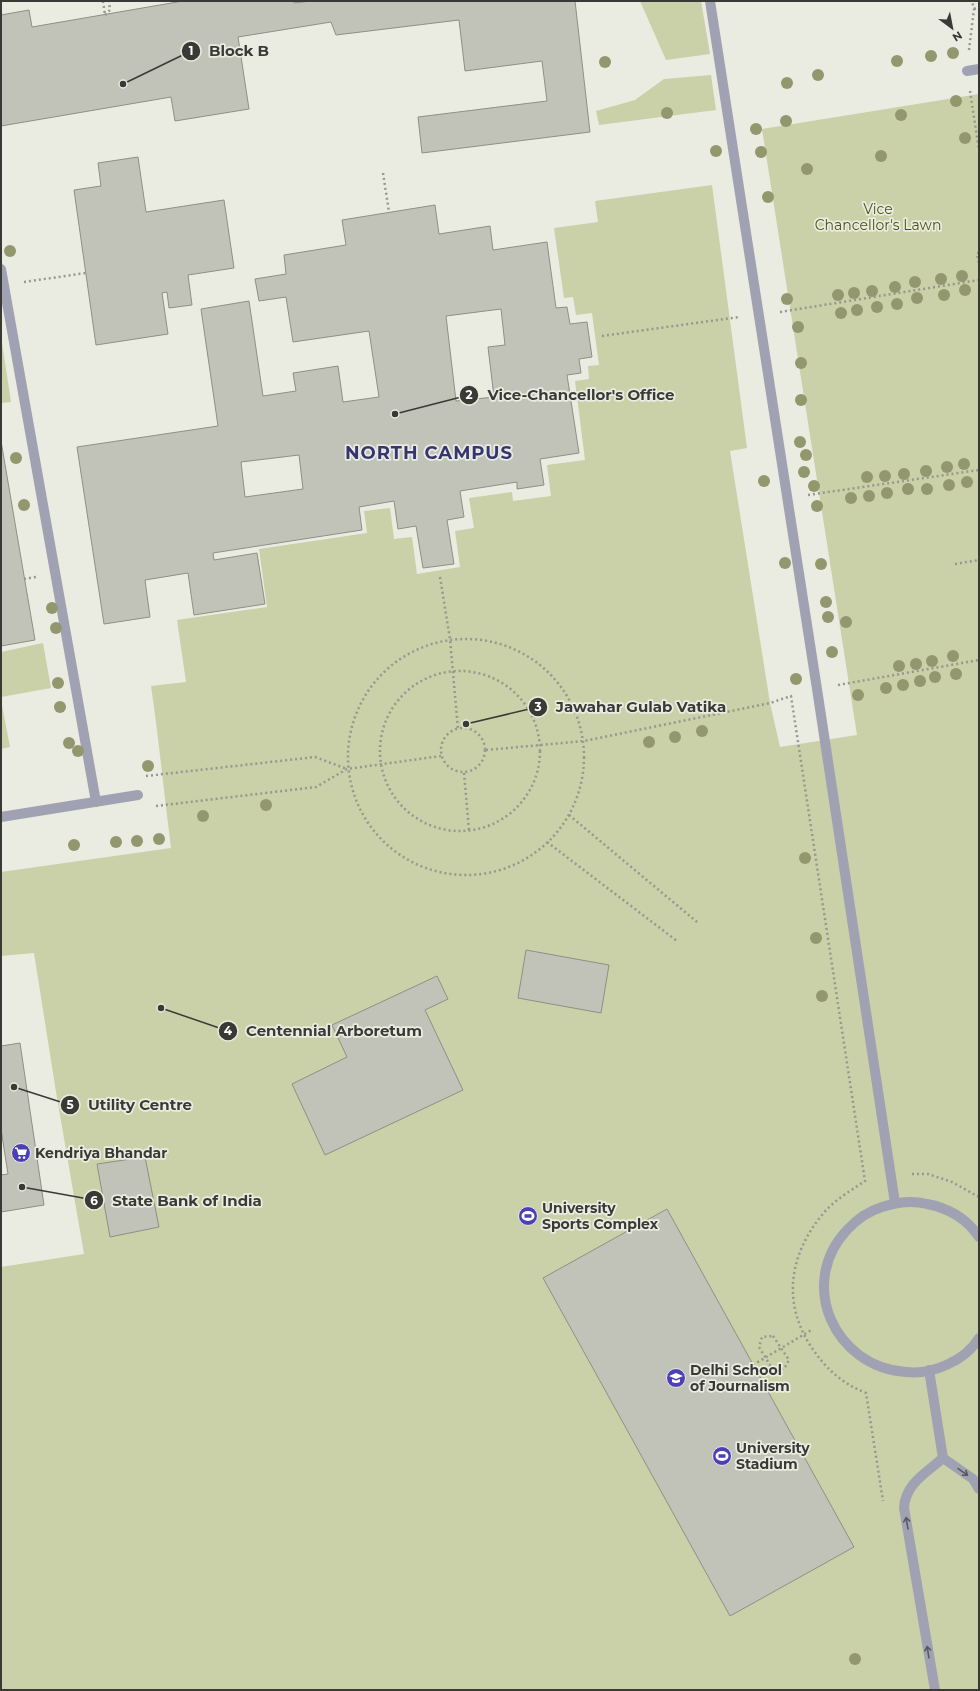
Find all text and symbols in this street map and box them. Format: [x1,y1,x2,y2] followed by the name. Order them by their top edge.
[932,8,972,48] north arrow
[950,28,965,45] text: N
[181,37,277,64] callout: Block B
[209,41,269,60] text: Block B
[189,43,193,58] text: 1
[815,200,941,234] park label: Vice Chancellor's Lawn
[459,381,682,408] callout: Vice-Chancellor's Office
[486,385,675,404] text: Vice-Chancellor's Office
[465,387,473,402] text: 2
[345,442,513,464] district label: NORTH CAMPUS
[528,694,734,721] callout: Jawahar Gulab Vatika
[555,697,726,716] text: Jawahar Gulab Vatika
[533,699,542,714] text: 3
[218,1017,430,1044] callout: Centennial Arboretum
[246,1021,422,1040] text: Centennial Arboretum
[224,1023,233,1038] text: 4
[60,1091,200,1118] callout: Utility Centre
[88,1095,192,1114] text: Utility Centre
[66,1097,74,1112] text: 5
[10,1142,32,1164] supermarket icon: Kendriya Bhandar
[35,1144,167,1162] place label: Kendriya Bhandar
[84,1187,270,1214] callout: State Bank of India
[112,1191,262,1210] text: State Bank of India
[90,1193,98,1208] text: 6
[542,1199,659,1233] place label: University Sports Complex
[517,1205,539,1227] sports icon: University Sports Complex
[690,1361,790,1395] place label: Delhi School of Journalism
[665,1367,687,1389] school or university icon: Delhi School of Journalism
[736,1439,810,1473] place label: University Stadium
[711,1445,733,1467] sports icon: University Stadium
[957,1468,968,1476] one-way arrow
[903,1517,911,1530] one-way arrow
[924,1645,932,1658] one-way arrow

